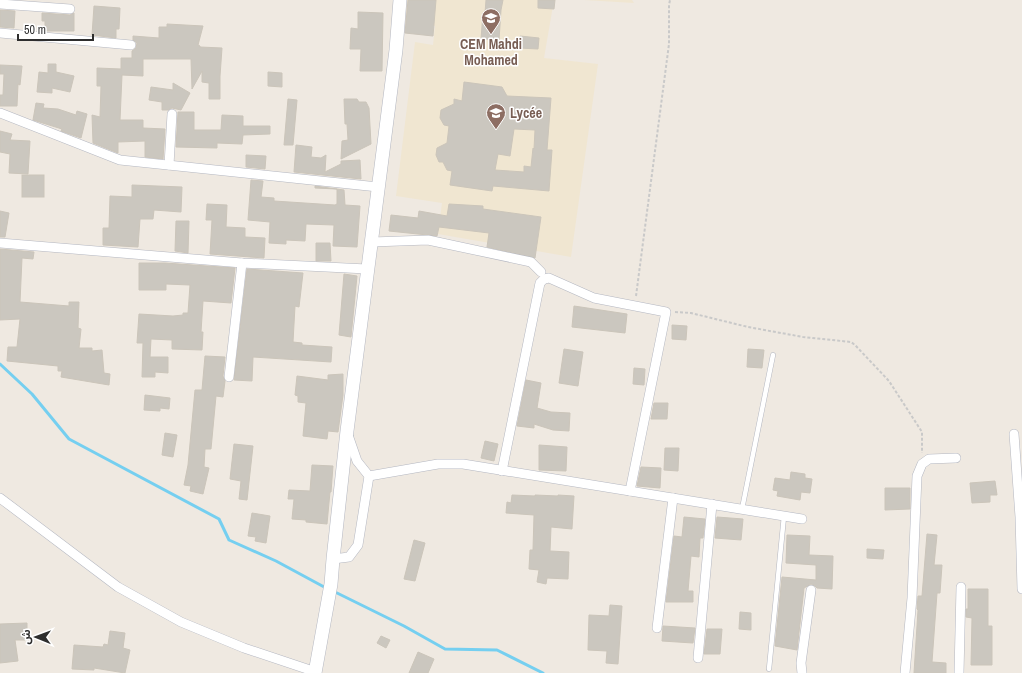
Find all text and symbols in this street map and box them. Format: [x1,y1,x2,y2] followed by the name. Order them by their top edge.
[480,7,502,35] school or university icon: CEM Mahdi Mohamed
[18,16,93,42] scale bar
[24,22,46,38] text: 50 m
[460,35,522,69] place label: CEM Mahdi Mohamed
[485,102,507,130] school or university icon: Lycée
[510,104,542,122] place label: Lycée
[16,617,56,657] north arrow
[19,629,33,644] text: ش

